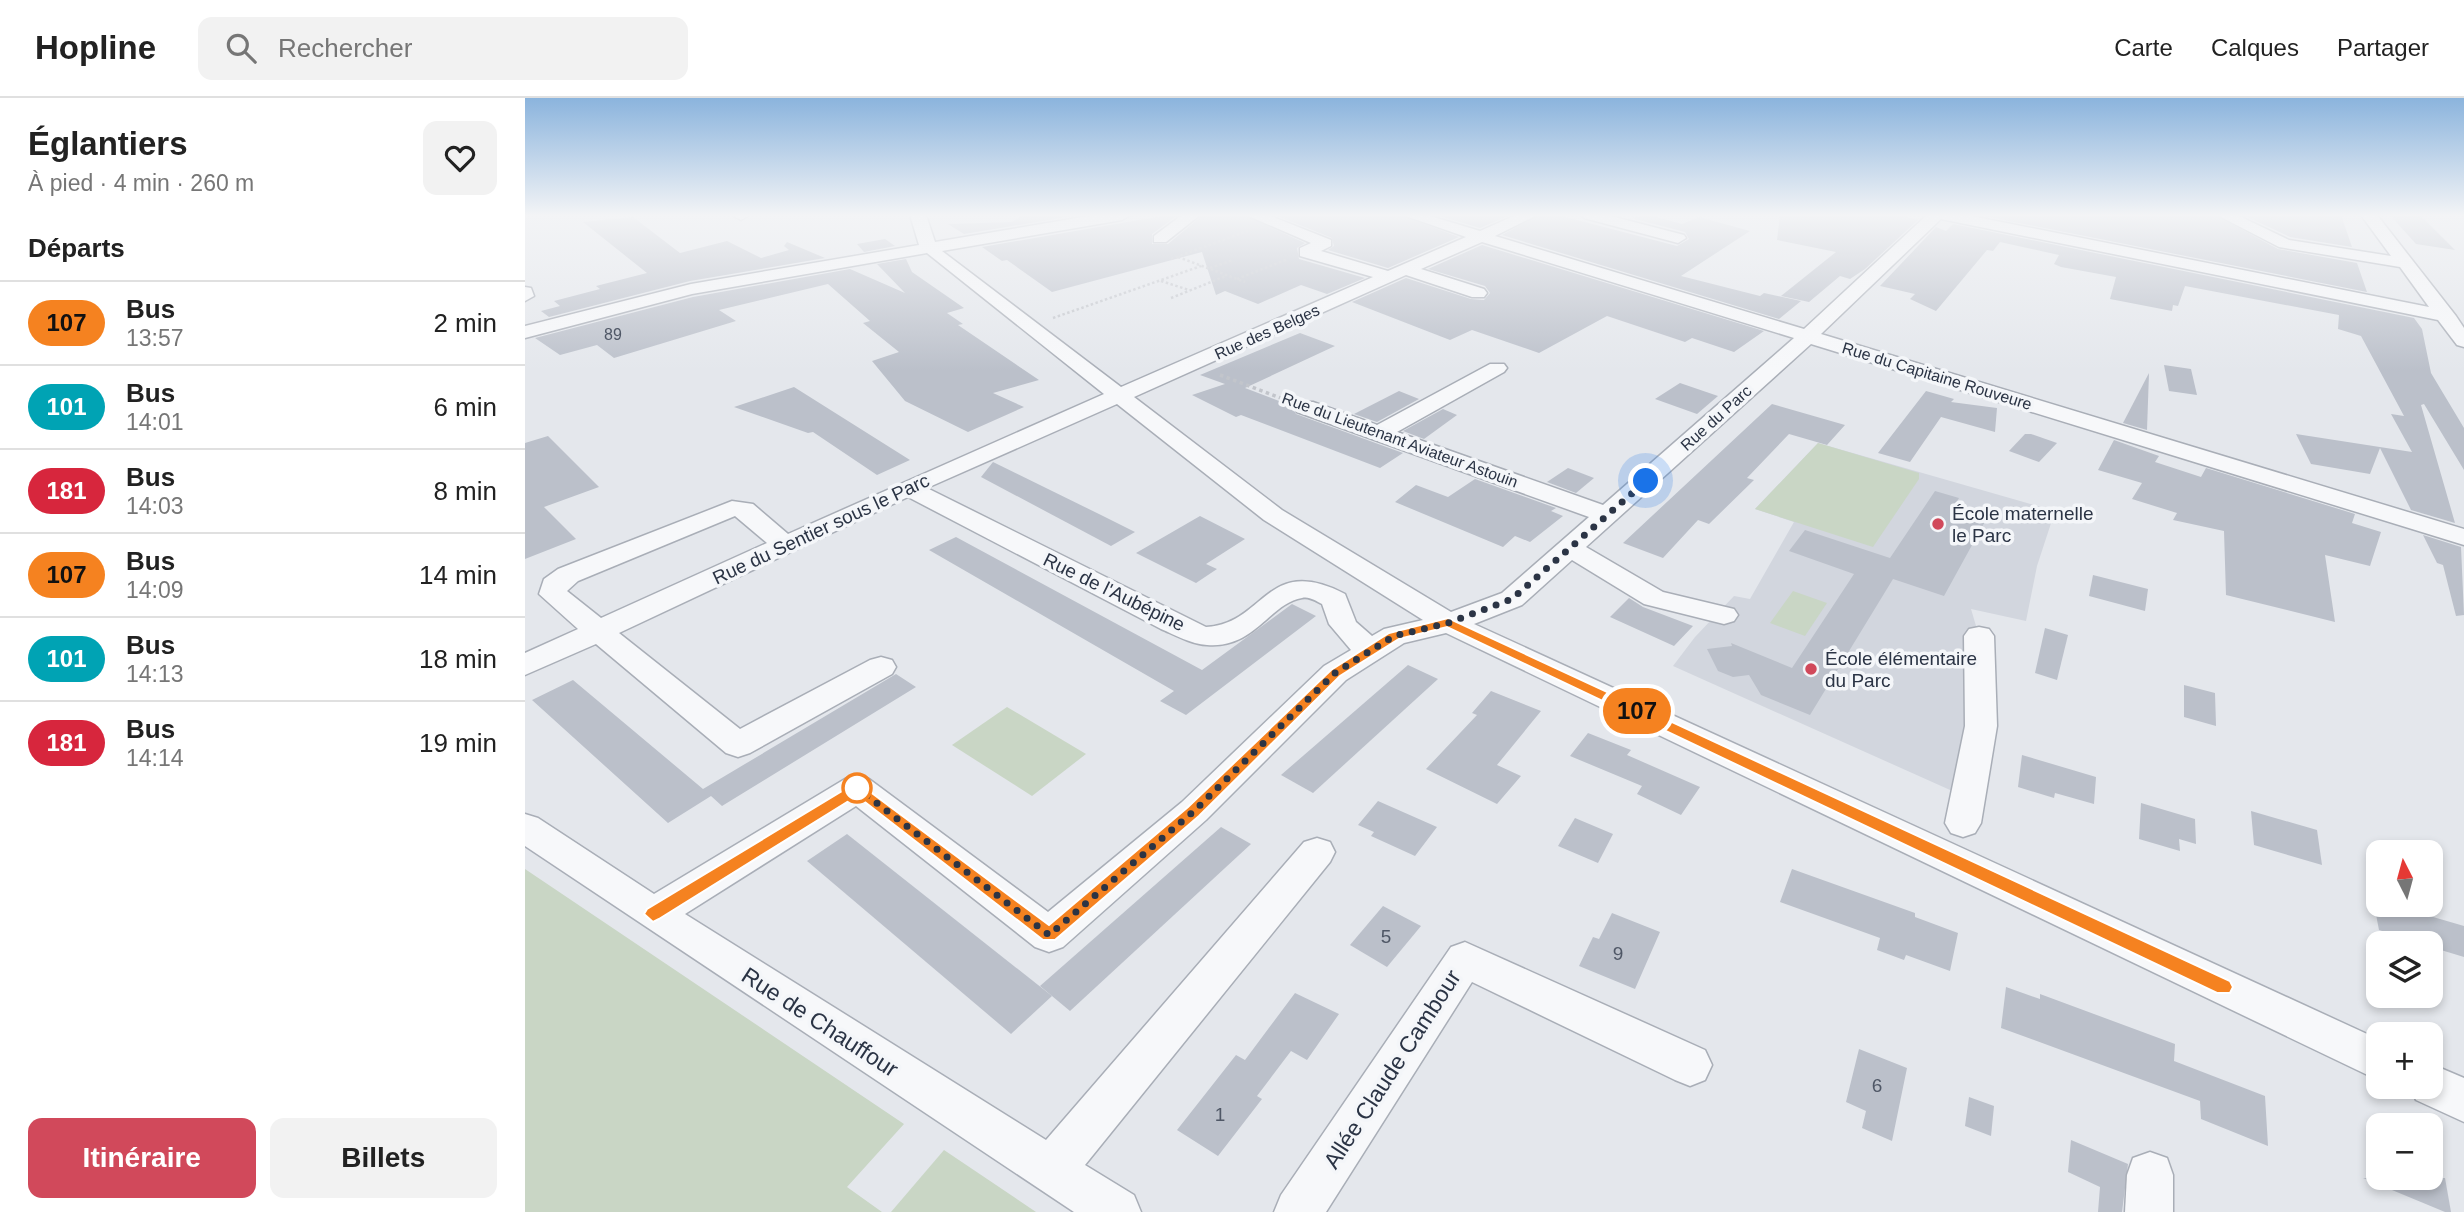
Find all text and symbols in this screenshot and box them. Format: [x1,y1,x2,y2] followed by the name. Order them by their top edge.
[198,17,688,80] search box
[35,29,156,66] text: Hopline
[222,29,260,67] icon: search
[278,33,412,63] text: Rechercher
[2114,34,2173,61] text: Carte
[2211,34,2299,61] text: Calques
[2337,34,2429,61] text: Partager
[423,121,497,195] button: heart
[28,125,188,162] text: Églantiers
[28,170,254,196] text: À pied · 4 min · 260 m
[28,233,125,263] text: Départs
[126,294,175,324] text: Bus
[1212,301,1322,363] street label: Rue des Belges
[433,308,497,338] text: 2 min
[46,309,87,336] text: 107
[126,325,184,351] text: 13:57
[604,326,622,343] house number: 89
[1840,339,2034,413] street label: Rue du Capitaine Rouveure
[126,378,175,408] text: Bus
[1677,382,1755,454] street label: Rue du Parc
[1280,389,1520,491] street label: Rue du Lieutenant Aviateur Astouin
[433,392,497,422] text: 6 min
[46,393,87,420] text: 101
[126,409,184,435] text: 14:01
[126,462,175,492] text: Bus
[1628,463,1663,498] your location
[709,469,933,589] street label: Rue du Sentier sous le Parc
[433,476,497,506] text: 8 min
[46,477,87,504] text: 181
[126,493,184,519] text: 14:03
[1952,503,2094,546] place label: École maternelle le Parc
[1930,516,1946,532] marker: École maternelle le Parc
[126,546,175,576] text: Bus
[1040,549,1188,635] street label: Rue de l'Aubépine
[419,560,497,590] text: 14 min
[46,561,87,588] text: 107
[126,577,184,603] text: 14:09
[126,630,175,660] text: Bus
[419,644,497,674] text: 18 min
[46,645,87,672] text: 101
[1825,648,1977,691] place label: École élémentaire du Parc
[126,661,184,687] text: 14:13
[1803,661,1819,677] marker: École élémentaire du Parc
[1597,688,1677,734] line badge: 107
[1617,697,1657,724] text: 107
[126,714,175,744] text: Bus
[419,728,497,758] text: 19 min
[46,729,87,756] text: 181
[126,745,184,771] text: 14:14
[842,773,872,803] unlabelled marker
[2366,840,2443,917] north arrow
[2366,840,2443,1190] map controls
[1381,926,1391,947] house number: 5
[2366,931,2443,1008] button: layers
[1613,943,1623,964] house number: 9
[737,962,903,1082] street label: Rue de Chauffour
[1318,965,1466,1173] street label: Allée Claude Cambour
[2366,1022,2443,1099] button: +
[1872,1075,1882,1096] house number: 6
[1215,1104,1225,1125] house number: 1
[2366,1113,2443,1190] button: −
[28,1118,256,1198] button: Itinéraire
[270,1118,497,1198] button: Billets

